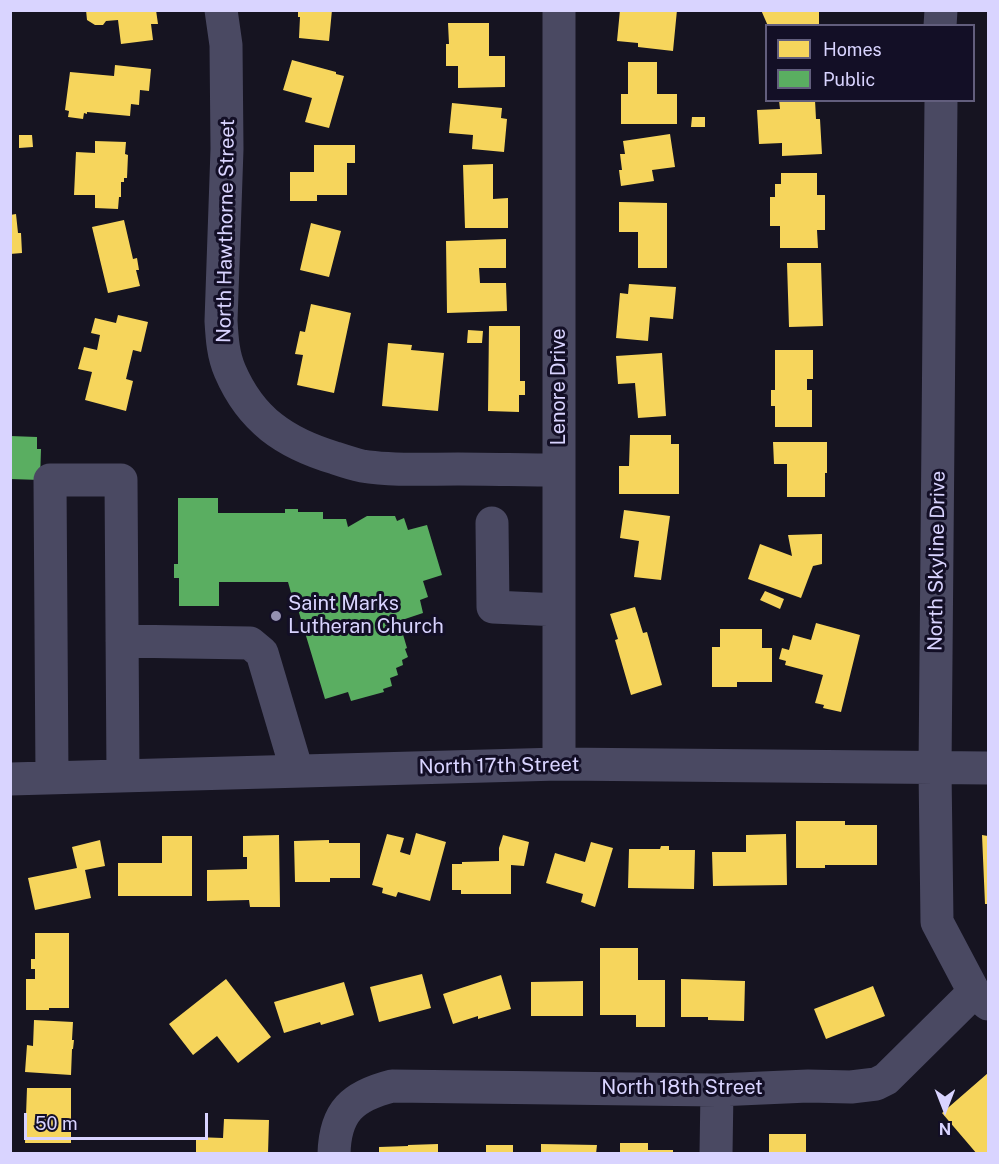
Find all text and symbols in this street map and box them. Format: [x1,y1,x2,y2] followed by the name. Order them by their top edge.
[765,24,975,102] legend
[823,39,882,60] text: Homes
[823,69,875,90] text: Public
[212,119,240,343] street label: North Hawthorne Street
[547,328,571,446] street label: Lenore Drive
[923,471,951,651] street label: North Skyline Drive
[288,592,444,639] place label: Saint Marks Lutheran Church
[269,609,283,623] marker: Saint Marks Lutheran Church
[418,753,580,779] street label: North 17th Street
[601,1076,763,1100] street label: North 18th Street
[915,1080,975,1140] north arrow
[27,1101,212,1139] scale bar
[35,1113,78,1134] text: 50 m
[939,1119,951,1138] text: N

